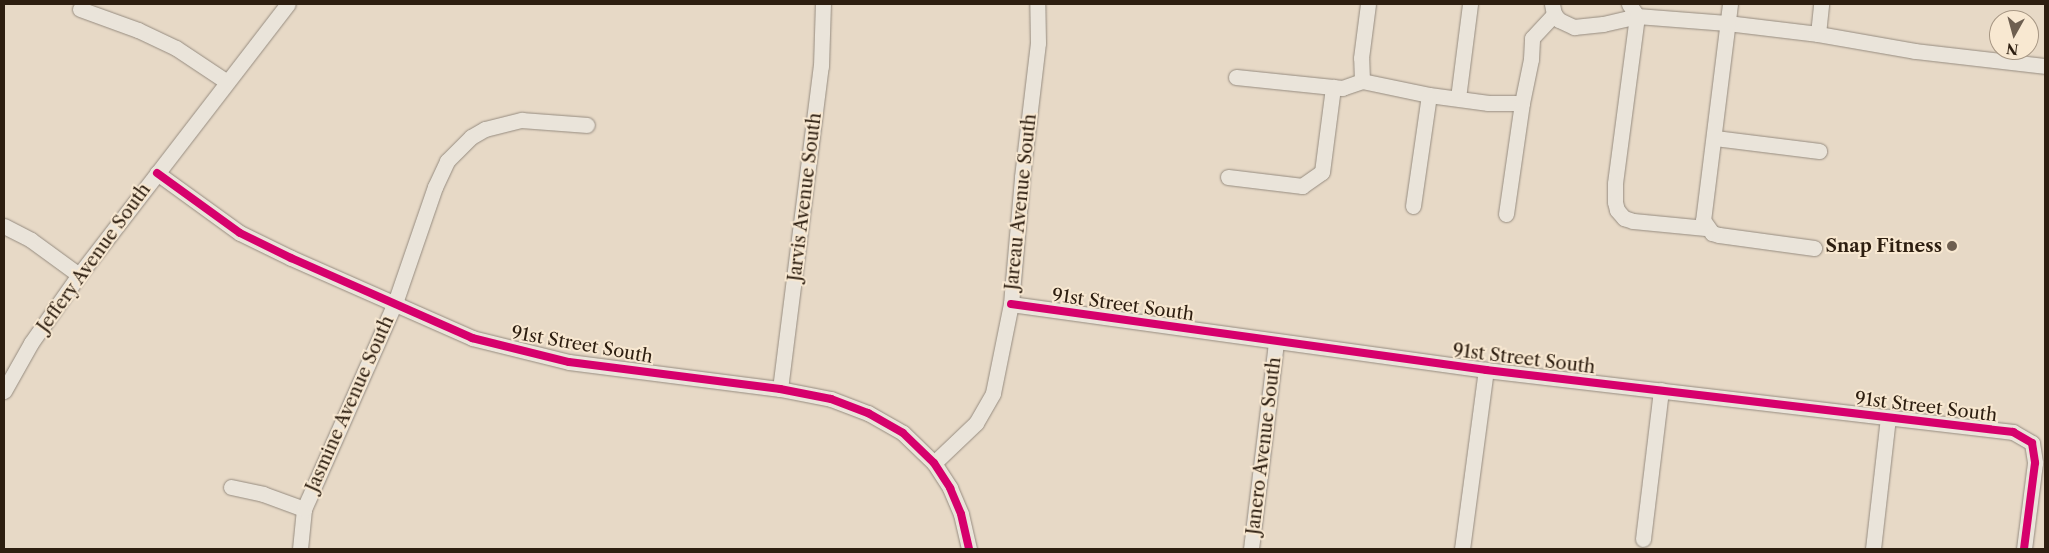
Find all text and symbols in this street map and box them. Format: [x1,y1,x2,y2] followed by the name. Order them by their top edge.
[1989,10,2039,60] north arrow
[2005,39,2019,59] text: N
[784,111,826,283] street label: Jarvis Avenue South
[1001,112,1041,292] street label: Jareau Avenue South
[32,179,156,337] street label: Jeffery Avenue South
[1826,235,1942,257] place label: Snap Fitness
[1946,240,1958,252] marker: Snap Fitness
[1051,284,1195,326] street label: 91st Street South
[301,312,399,496] street label: Jasmine Avenue South
[510,322,654,368] street label: 91st Street South
[1452,340,1596,378] street label: 91st Street South
[1242,356,1286,536] street label: Janero Avenue South
[1854,388,1998,426] street label: 91st Street South

